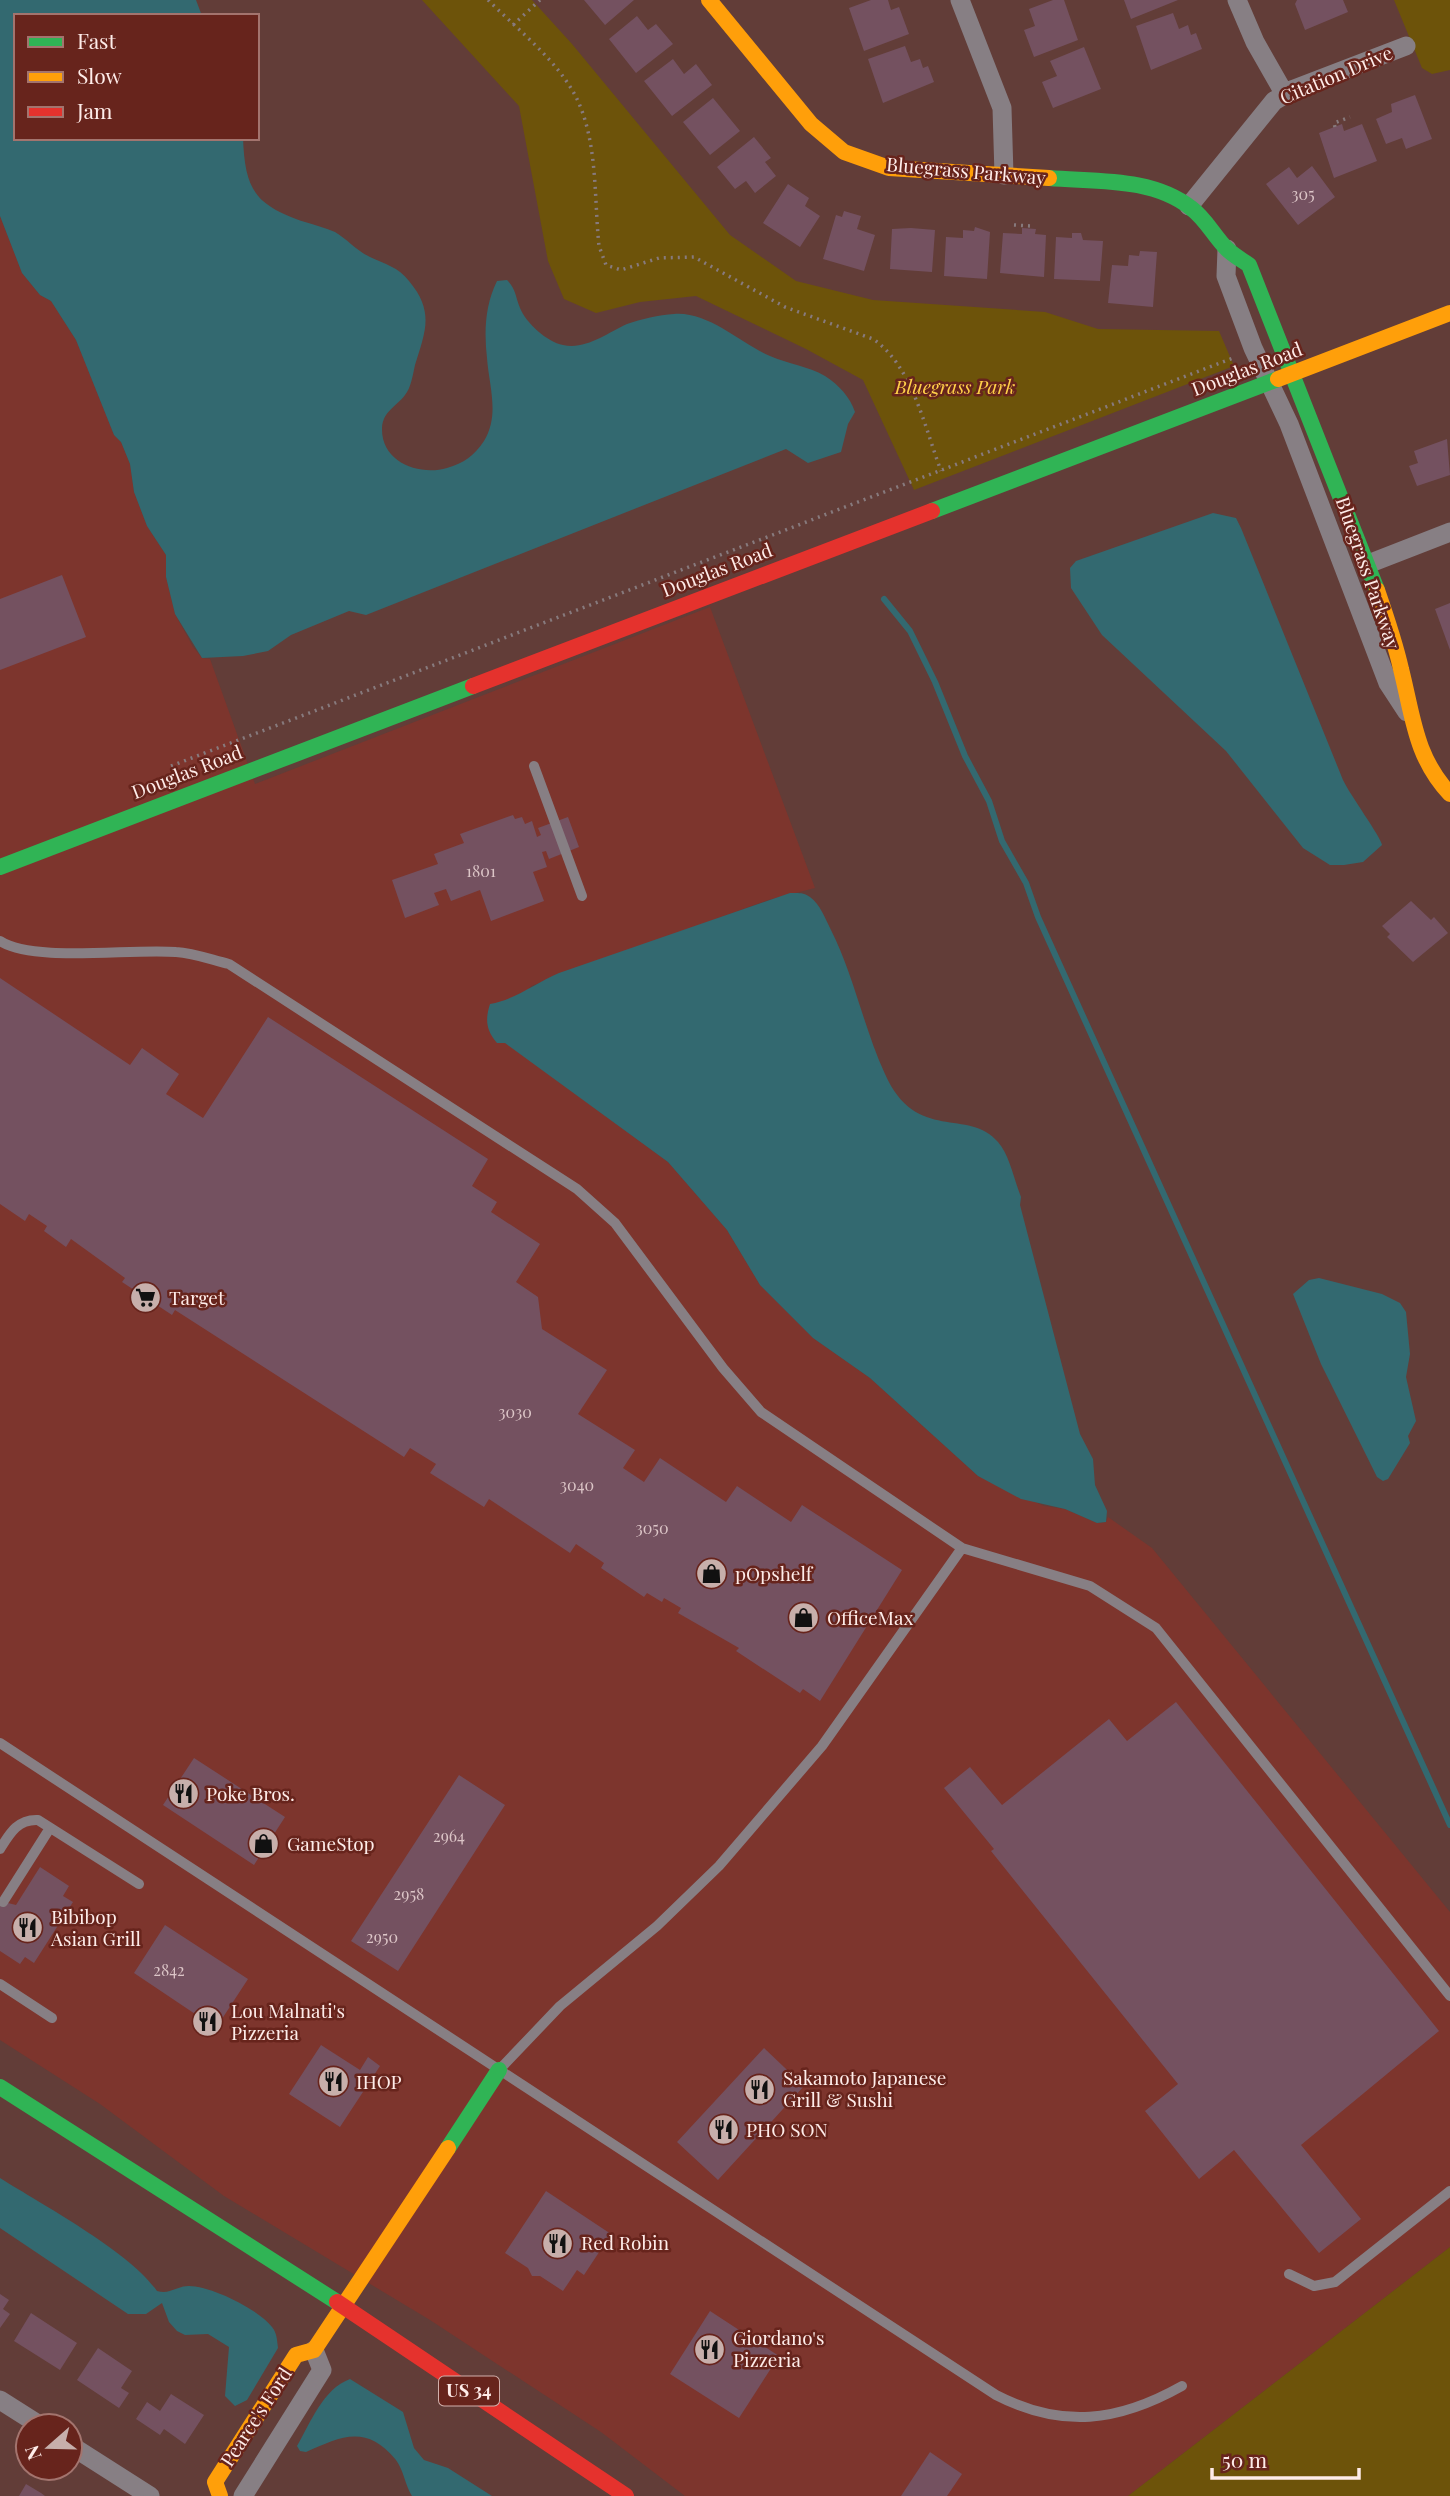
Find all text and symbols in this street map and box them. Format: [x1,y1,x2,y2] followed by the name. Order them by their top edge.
[14,14,259,140] legend
[77,26,116,54] text: Fast
[1275,39,1396,110] street label: Citation Drive
[77,61,122,89] text: Slow
[76,96,113,124] text: Jam
[885,150,1047,190] street label: Bluegrass Parkway
[1291,183,1315,204] house number: 305
[1188,335,1306,401] street label: Douglas Road
[894,373,1015,399] park label: Bluegrass Park
[1331,493,1407,653] street label: Bluegrass Parkway
[658,536,776,602] street label: Douglas Road
[128,738,246,804] street label: Douglas Road
[466,860,496,881] house number: 1801
[129,1281,163,1315] supermarket icon: Target
[169,1284,225,1310] place label: Target
[498,1401,532,1422] house number: 3030
[560,1474,594,1495] house number: 3040
[635,1517,669,1538] house number: 3050
[695,1557,729,1591] shop icon: pOpshelf
[735,1560,814,1586] place label: pOpshelf
[787,1601,821,1635] shop icon: OfficeMax
[827,1604,913,1630] place label: OfficeMax
[166,1777,200,1811] restaurant icon: Poke Bros.
[206,1780,295,1806] place label: Poke Bros.
[433,1825,465,1846] house number: 2964
[247,1827,281,1861] shop icon: GameStop
[287,1830,375,1856] place label: GameStop
[394,1883,424,1904] house number: 2958
[50,1903,141,1951] place label: Bibibop Asian Grill
[11,1911,45,1945] restaurant icon: Bibibop Asian Grill
[366,1926,398,1947] house number: 2950
[153,1959,185,1980] house number: 2842
[231,1997,345,2045] place label: Lou Malnati's Pizzeria
[191,2005,225,2039] restaurant icon: Lou Malnati's Pizzeria
[783,2064,946,2112] place label: Sakamoto Japanese Grill & Sushi
[316,2065,350,2099] restaurant icon: IHOP
[356,2068,402,2094] place label: IHOP
[743,2072,777,2106] restaurant icon: Sakamoto Japanese Grill & Sushi
[706,2113,740,2147] restaurant icon: PHO SON
[746,2116,828,2142] place label: PHO SON
[541,2226,575,2260] restaurant icon: Red Robin
[581,2229,670,2255] place label: Red Robin
[733,2324,824,2372] place label: Giordano's Pizzeria
[693,2332,727,2366] restaurant icon: Giordano's Pizzeria
[213,2362,297,2471] street label: Pearce's Ford
[439,2376,499,2406] road number: US 34
[14,2412,84,2482] north arrow
[1212,2436,1359,2480] scale bar
[17,2442,47,2464] text: N
[1222,2445,1268,2473] text: 50 m

